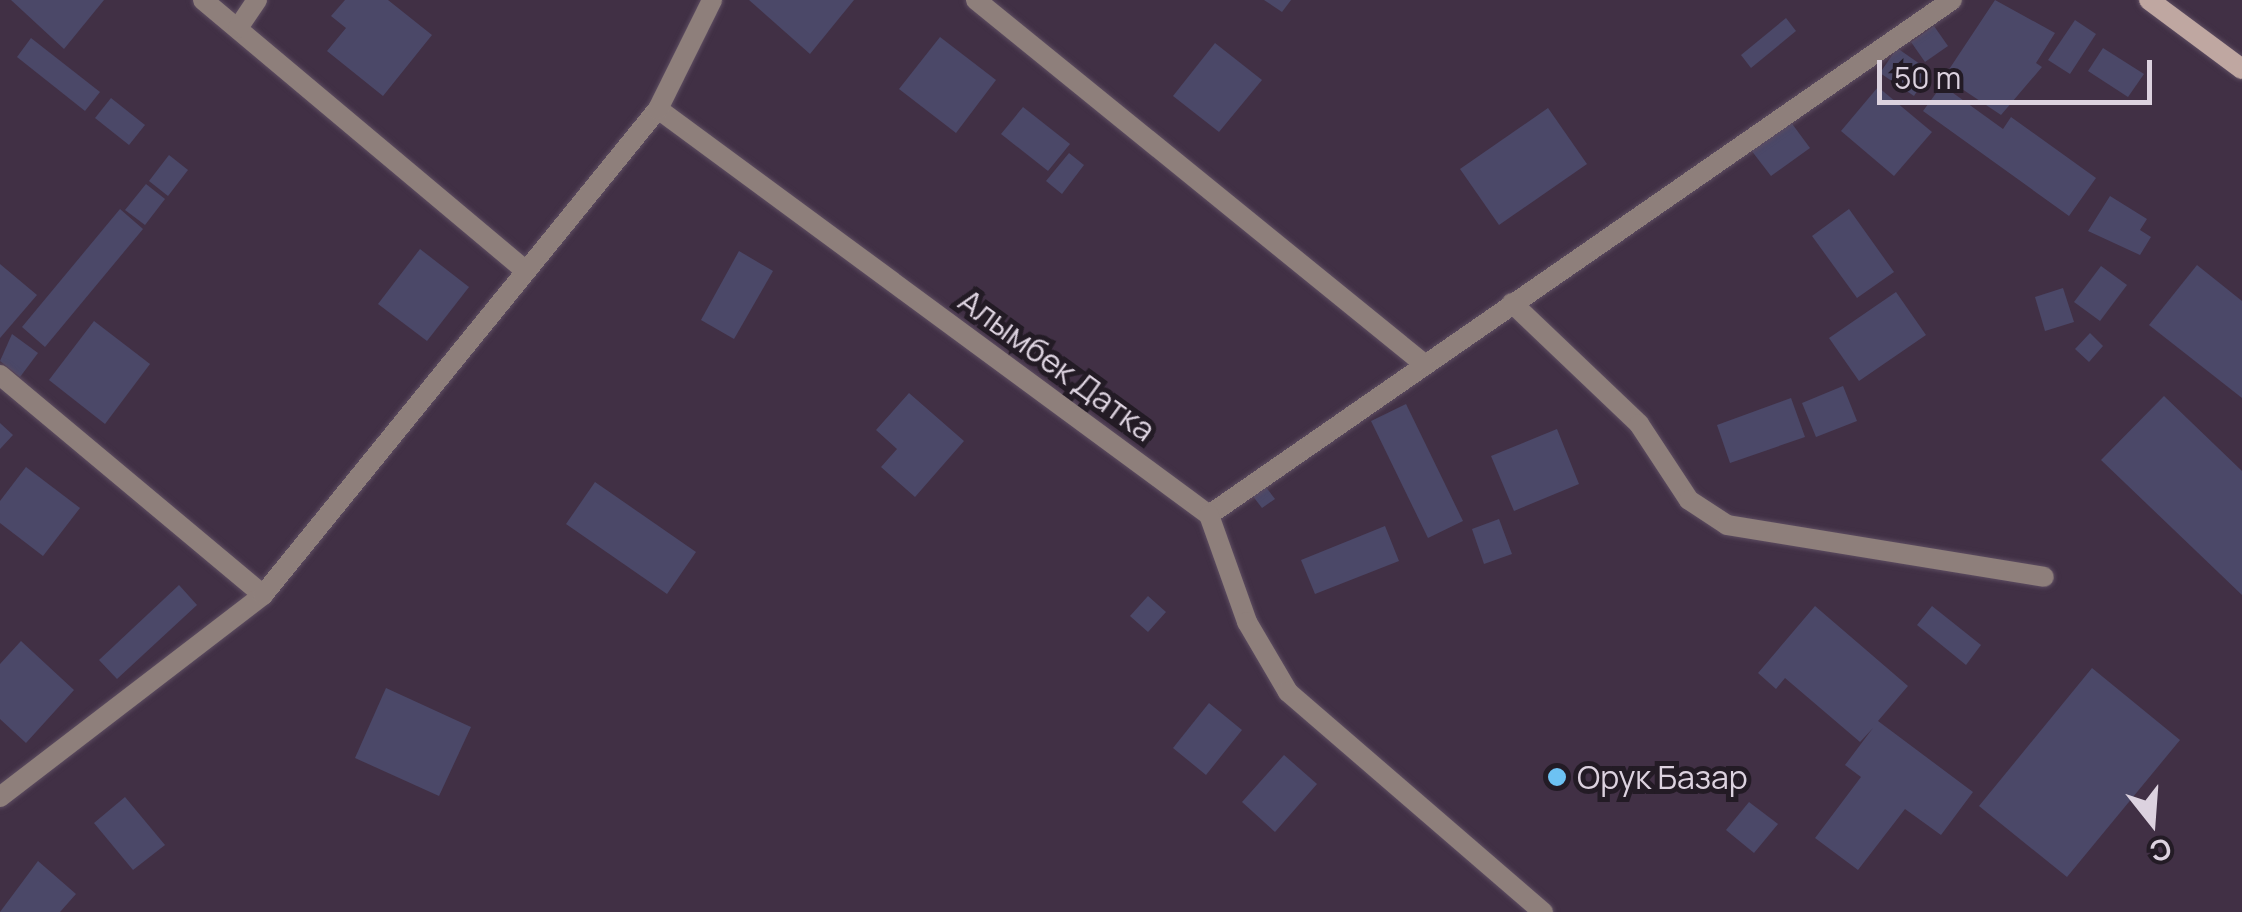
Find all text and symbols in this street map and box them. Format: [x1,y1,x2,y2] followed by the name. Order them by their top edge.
[1882,40,2157,102] scale bar
[1894,57,1961,98] text: 50 m
[951,281,1163,449] street label: Алымбек Датка
[1577,758,1748,796] place label: Орук Базар
[1546,766,1568,788] marker: Орук Базар
[2102,772,2202,872] north arrow
[2145,829,2176,872] text: С

